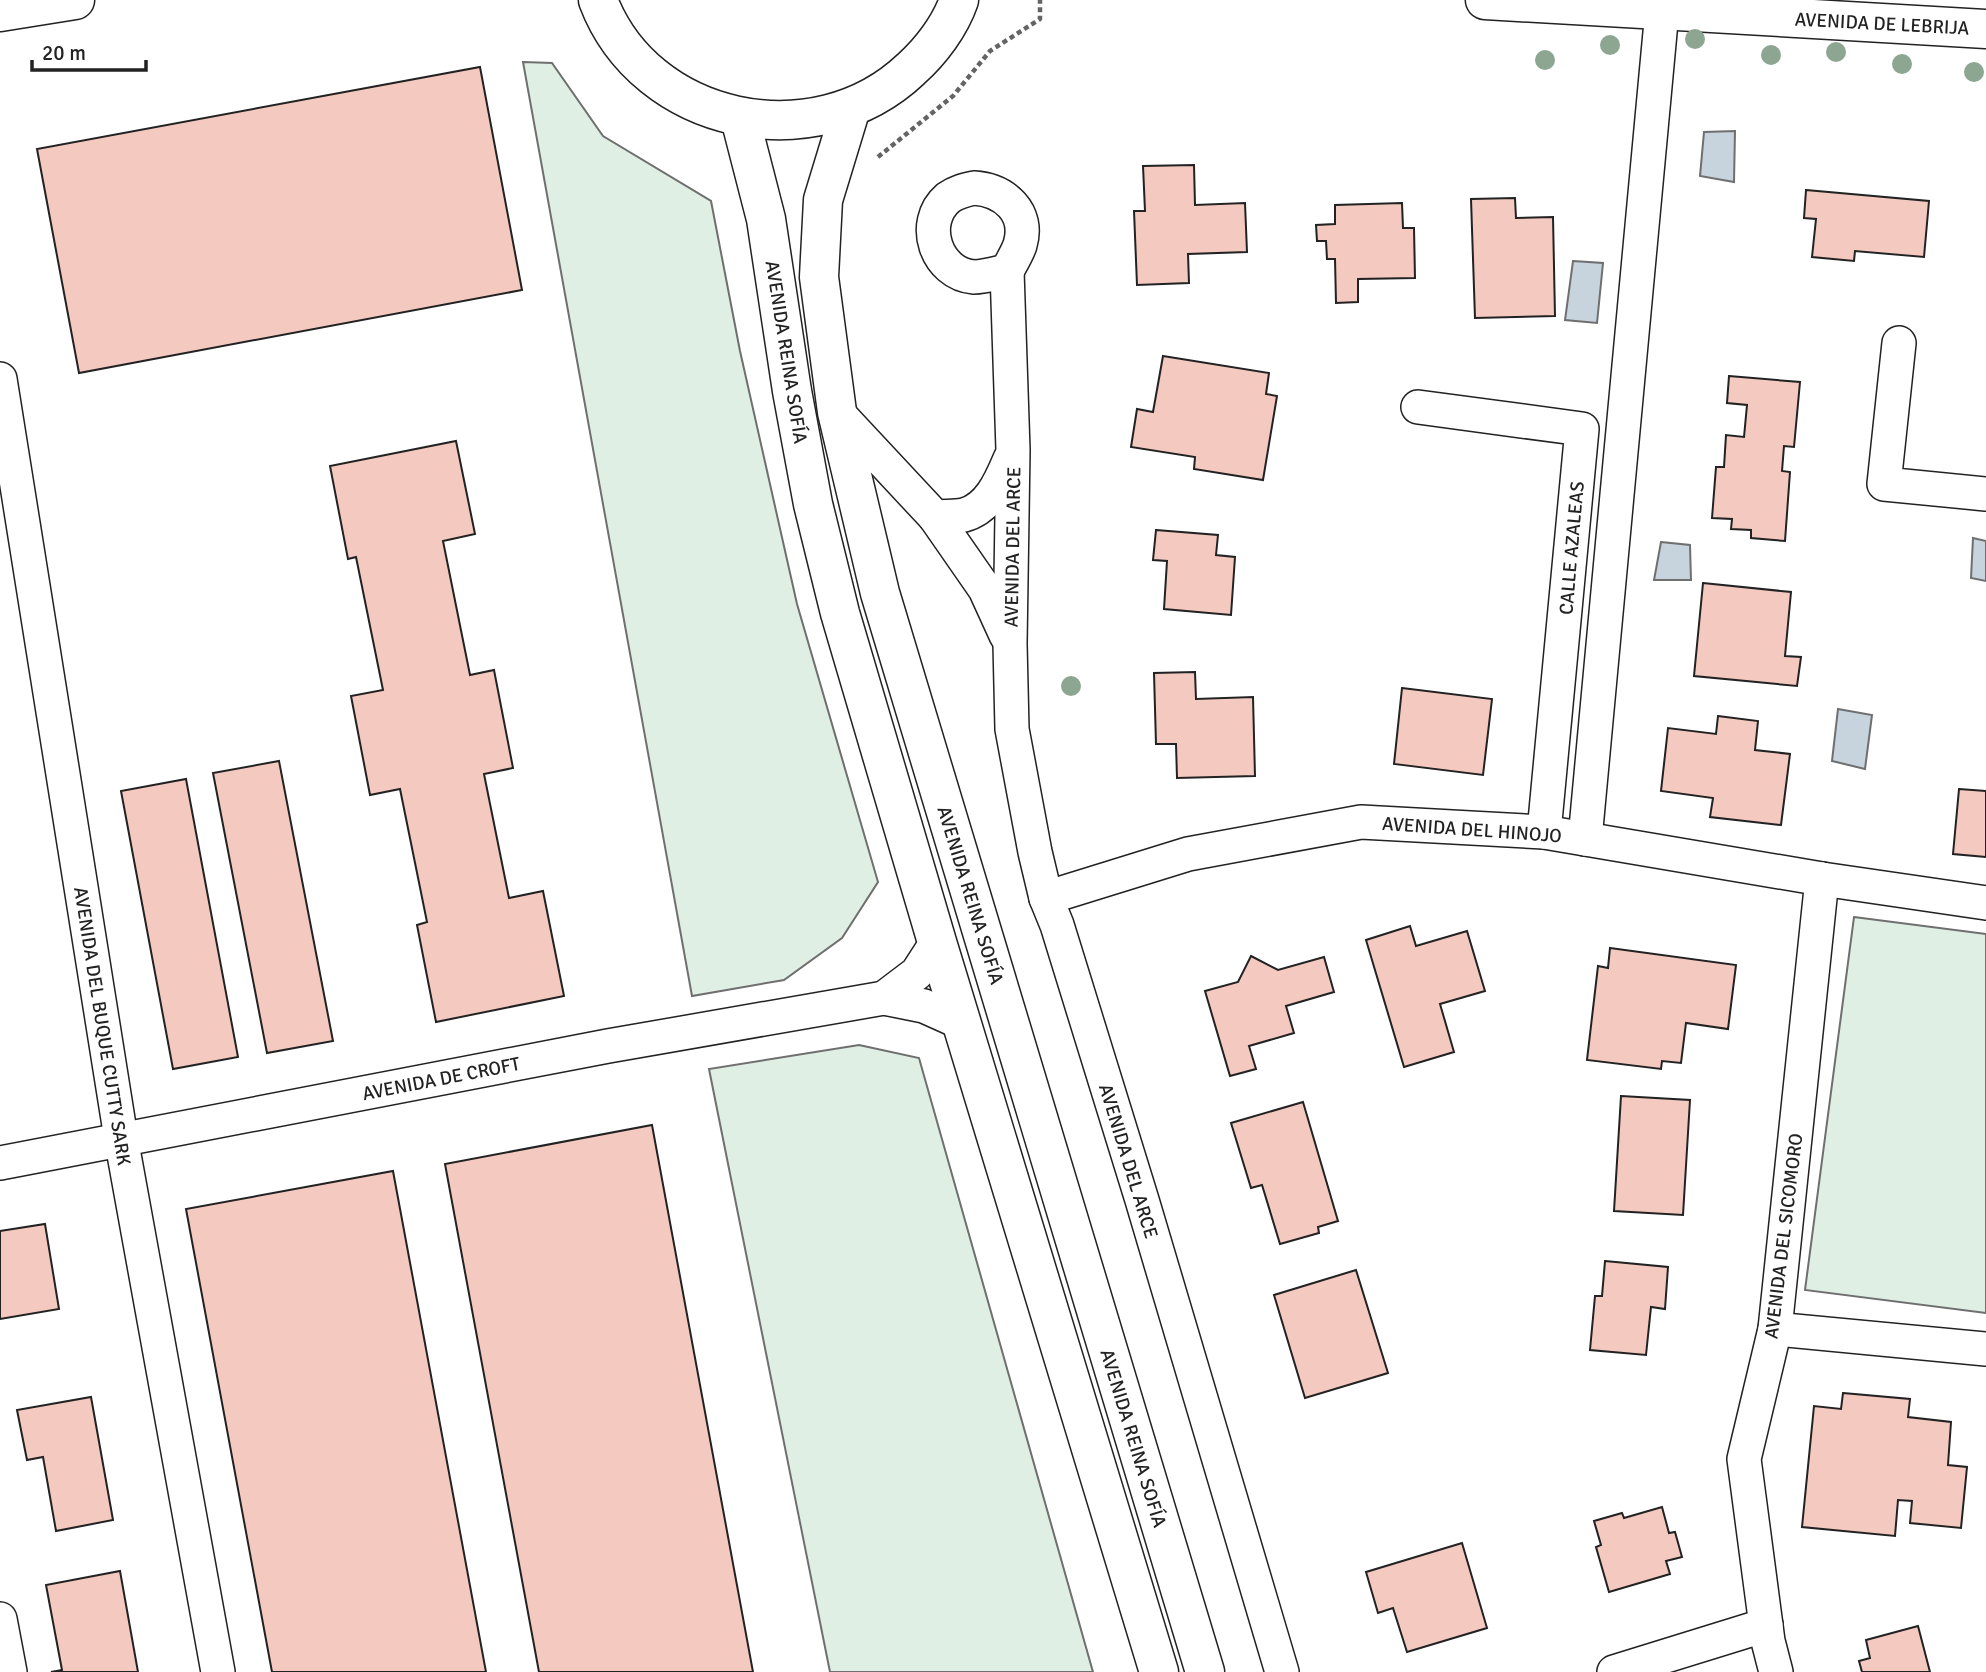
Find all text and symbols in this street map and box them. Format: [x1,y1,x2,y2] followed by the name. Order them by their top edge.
[1794,7,1970,41] street label: AVENIDA DE LEBRIJA
[32,28,145,72] scale bar
[42,40,86,66] text: 20 m
[760,259,812,446] street label: AVENIDA REINA SOFÍA
[1000,467,1026,628] street label: AVENIDA DEL ARCE
[1554,480,1590,616] street label: CALLE AZALEAS
[931,803,1009,988] street label: AVENIDA REINA SOFÍA
[1381,812,1562,848] street label: AVENIDA DEL HINOJO
[68,885,136,1168] street label: AVENIDA DEL BUQUE CUTTY SARK
[360,1052,523,1106] street label: AVENIDA DE CROFT
[1093,1081,1163,1242] street label: AVENIDA DEL ARCE
[1759,1132,1809,1340] street label: AVENIDA DEL SICOMORO
[1094,1346,1172,1531] street label: AVENIDA REINA SOFÍA

